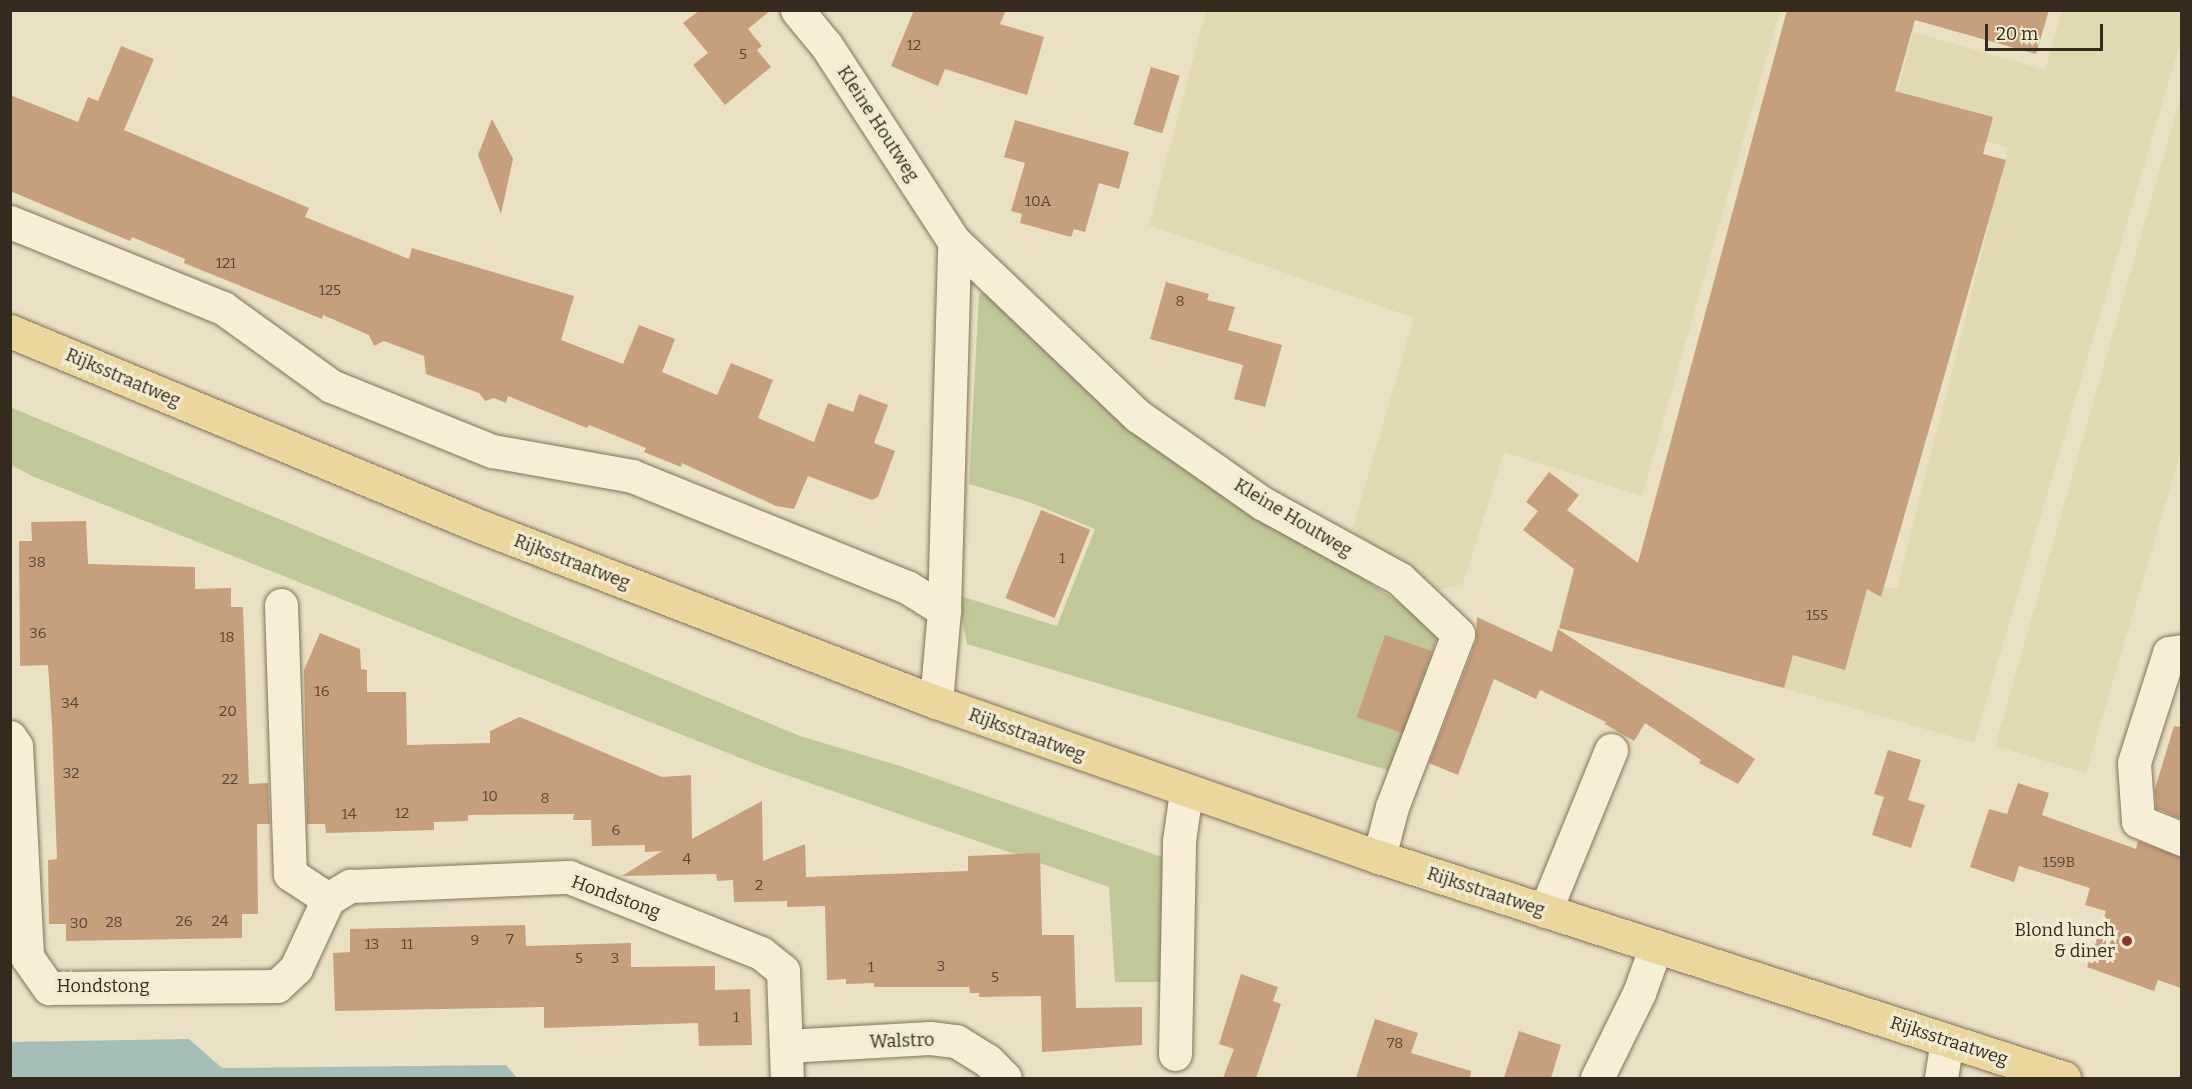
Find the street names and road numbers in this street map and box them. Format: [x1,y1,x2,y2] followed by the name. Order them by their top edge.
[832,62,924,186] street label: Kleine Houtweg
[62,344,184,412] street label: Rijksstraatweg
[1230,474,1356,562] street label: Kleine Houtweg
[511,530,633,594] street label: Rijksstraatweg
[966,704,1088,766] street label: Rijksstraatweg
[1424,863,1548,921] street label: Rijksstraatweg
[569,871,663,923] street label: Hondstong
[56,975,150,997] street label: Hondstong
[1887,1012,2011,1070] street label: Rijksstraatweg
[869,1029,935,1053] street label: Walstro

